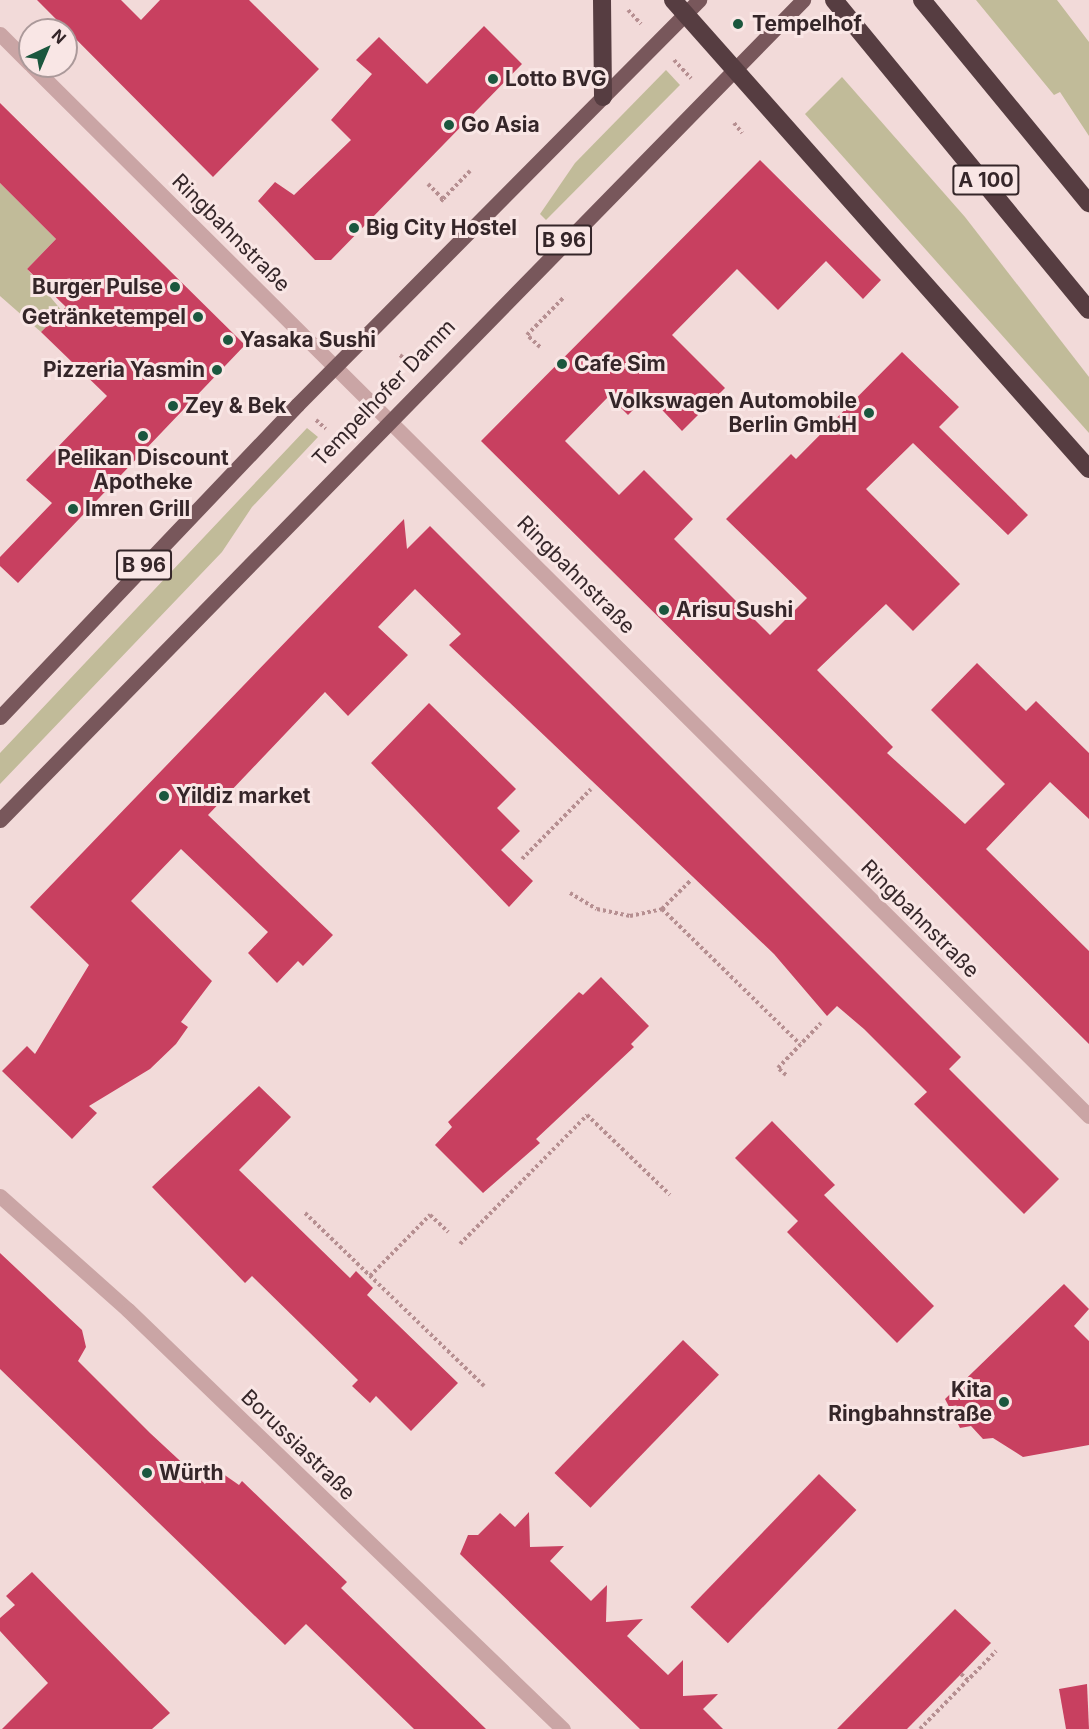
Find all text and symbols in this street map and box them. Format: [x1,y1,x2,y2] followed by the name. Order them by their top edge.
[752,11,862,37] place label: Tempelhof
[729,15,747,33] marker: Tempelhof
[18,18,78,78] north arrow
[48,25,70,48] text: N
[505,66,607,92] place label: Lotto BVG
[486,72,500,86] marker: Lotto BVG
[461,112,540,138] place label: Go Asia
[442,118,456,132] marker: Go Asia
[952,163,1020,197] road number: A 100
[167,169,295,297] street label: Ringbahnstraße
[366,215,517,241] place label: Big City Hostel
[347,221,361,235] marker: Big City Hostel
[536,223,592,257] road number: B 96
[32,274,163,300] place label: Burger Pulse
[168,280,182,294] marker: Burger Pulse
[22,304,186,330] place label: Getränketempel
[191,310,205,324] marker: Getränketempel
[307,314,461,472] street label: Tempelhofer Damm
[240,327,376,353] place label: Yasaka Sushi
[221,333,235,347] marker: Yasaka Sushi
[574,351,666,377] place label: Cafe Sim
[43,357,205,383] place label: Pizzeria Yasmin
[555,357,569,371] marker: Cafe Sim
[210,363,224,377] marker: Pizzeria Yasmin
[608,388,857,438] place label: Volkswagen Automobile Berlin GmbH
[185,393,286,419] place label: Zey & Bek
[166,399,180,413] marker: Zey & Bek
[862,406,876,420] marker: Volkswagen Automobile Berlin GmbH
[136,429,150,443] marker: Pelikan Discount Apotheke
[57,445,229,495] place label: Pelikan Discount Apotheke
[85,496,190,522] place label: Imren Grill
[66,502,80,516] marker: Imren Grill
[512,511,640,639] street label: Ringbahnstraße
[116,548,172,582] road number: B 96
[676,597,793,623] place label: Arisu Sushi
[657,603,671,617] marker: Arisu Sushi
[176,783,310,809] place label: Yildiz market
[157,789,171,803] marker: Yildiz market
[856,855,984,983] street label: Ringbahnstraße
[828,1377,992,1427] place label: Kita Ringbahnstraße
[236,1384,360,1506] street label: Borussiastraße
[997,1395,1011,1409] marker: Kita Ringbahnstraße
[159,1460,224,1486] place label: Würth
[140,1466,154,1480] marker: Würth

